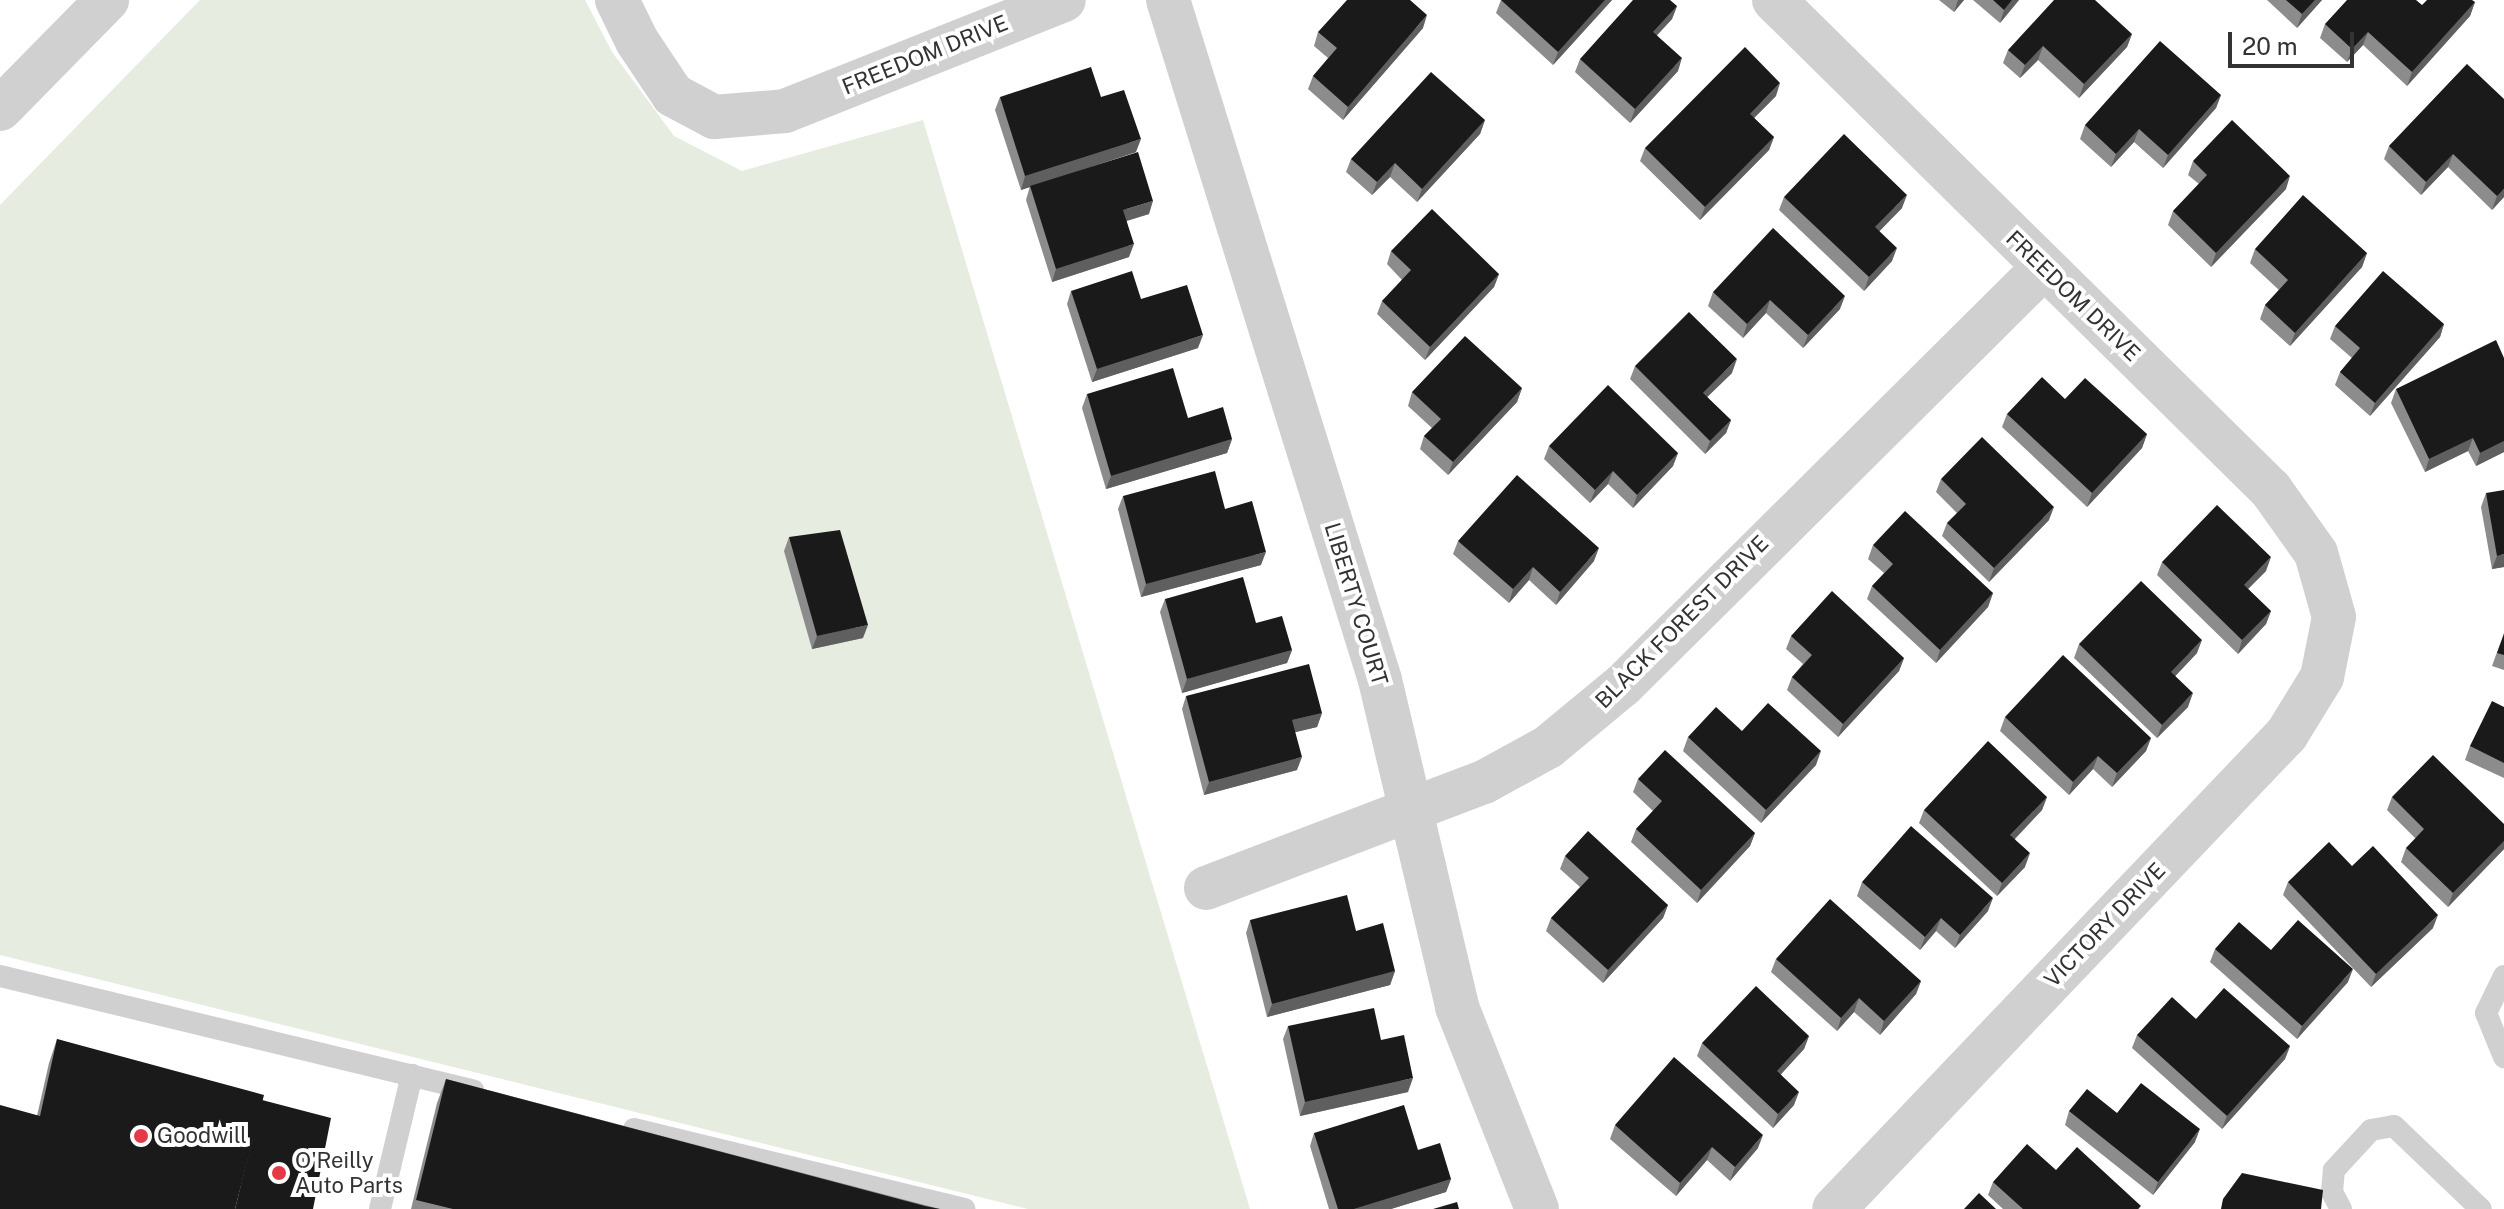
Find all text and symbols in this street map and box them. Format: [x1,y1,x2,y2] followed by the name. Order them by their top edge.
[838,10,1012,100] street label: FREEDOM DRIVE
[2232,16,2358,66] scale bar
[2242,32,2298,60] text: 20 m
[2000,225,2146,367] street label: FREEDOM DRIVE
[1319,519,1393,689] street label: LIBERTY COURT
[1590,530,1774,714] street label: BLACK FOREST DRIVE
[2039,857,2171,993] street label: VICTORY DRIVE
[157,1123,247,1149] place label: Goodwill
[132,1127,150,1145] marker: Goodwill
[295,1147,403,1198] place label: O'Reilly Auto Parts
[270,1164,288,1182] marker: O'Reilly Auto Parts

